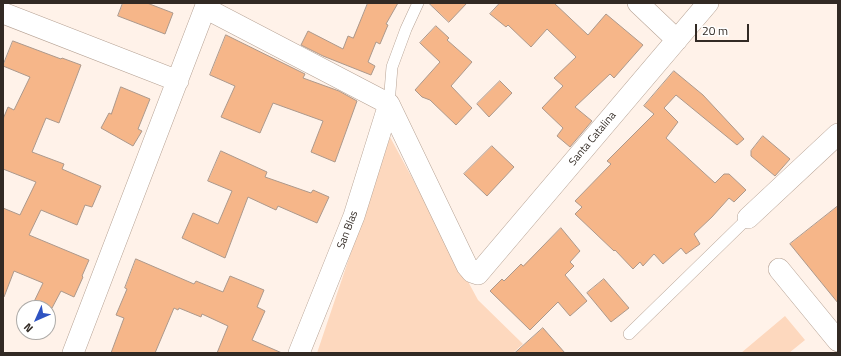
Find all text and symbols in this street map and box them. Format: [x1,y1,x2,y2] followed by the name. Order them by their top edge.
[697,16,751,42] scale bar
[702,21,728,40] text: 20 m
[567,109,619,169] street label: Santa Catalina
[335,209,361,251] street label: San Blas
[16,300,56,340] north arrow
[20,319,37,336] text: N

